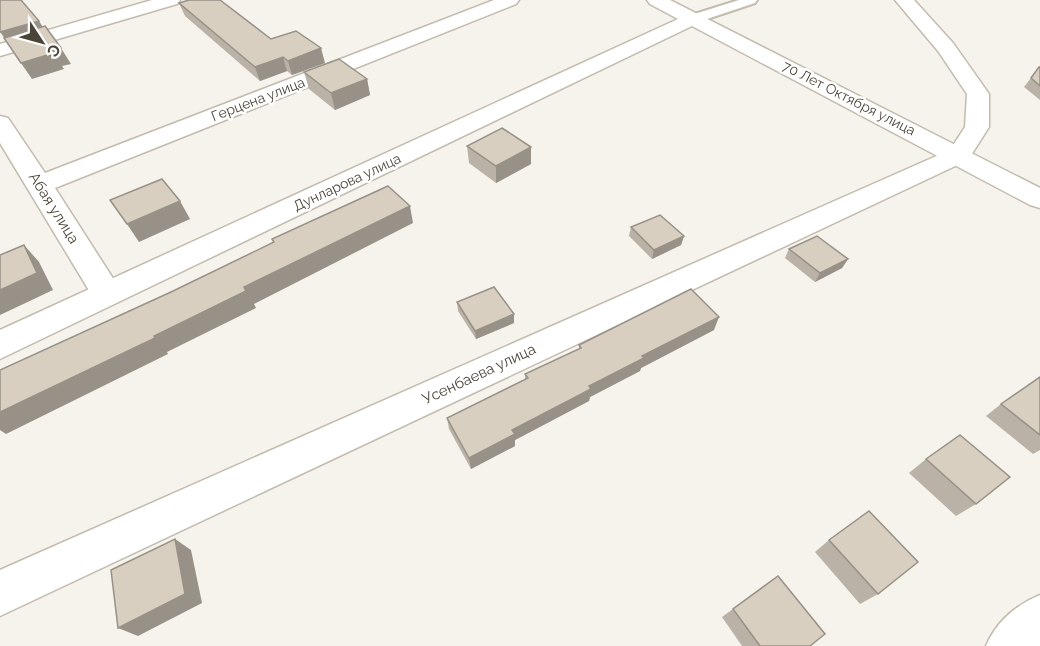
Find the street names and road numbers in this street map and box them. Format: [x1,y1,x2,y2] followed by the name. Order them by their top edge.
[780,58,918,138] street label: 70 Лет Октября улица
[209,74,307,124] street label: Герцена улица
[291,150,403,214] street label: Дунларова улица
[25,169,83,247] street label: Абая улица
[419,340,539,408] street label: Усенбаева улица

